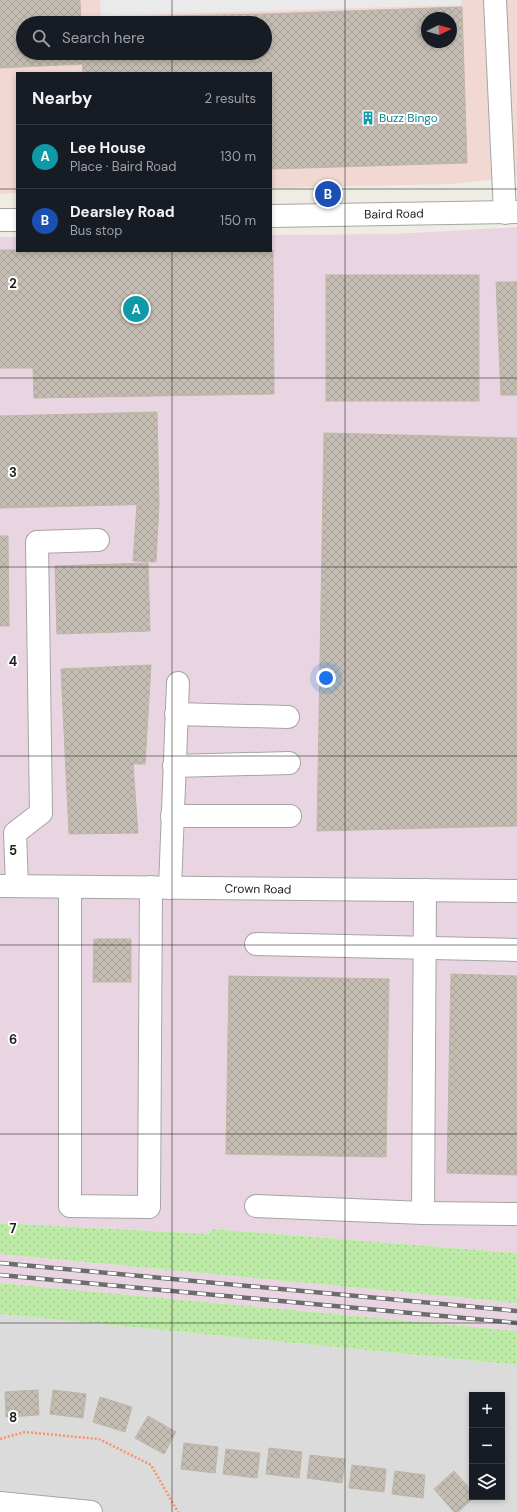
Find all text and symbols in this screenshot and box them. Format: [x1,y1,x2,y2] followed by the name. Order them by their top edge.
[421,12,457,48] north arrow
[16,16,272,60] search box
[30,27,52,49] icon: search
[62,28,145,48] text: Search here
[32,87,92,109] text: Nearby
[205,90,256,107] text: 2 results
[360,110,376,126] building icon: Buzz Bingo
[379,110,438,126] place label: Buzz Bingo
[70,138,146,158] text: Lee House
[40,148,50,165] text: A
[220,148,256,165] text: 130 m
[70,158,176,175] text: Place · Baird Road
[315,179,341,209] pin: B
[70,202,175,222] text: Dearsley Road
[364,205,424,223] street label: Baird Road
[41,212,49,229] text: B
[220,212,256,229] text: 150 m
[70,222,122,239] text: Bus stop
[9,275,17,292] text: 2
[123,294,149,324] pin: A
[9,464,17,481] text: 3
[9,653,17,670] text: 4
[316,668,336,688] your location
[9,842,17,859] text: 5
[224,880,292,898] street label: Crown Road
[9,1031,17,1048] text: 6
[10,1220,17,1237] text: 7
[469,1392,505,1500] map controls
[469,1392,505,1428] button: +
[9,1409,17,1426] text: 8
[469,1428,505,1464] button: −
[469,1464,505,1500] button: layers

